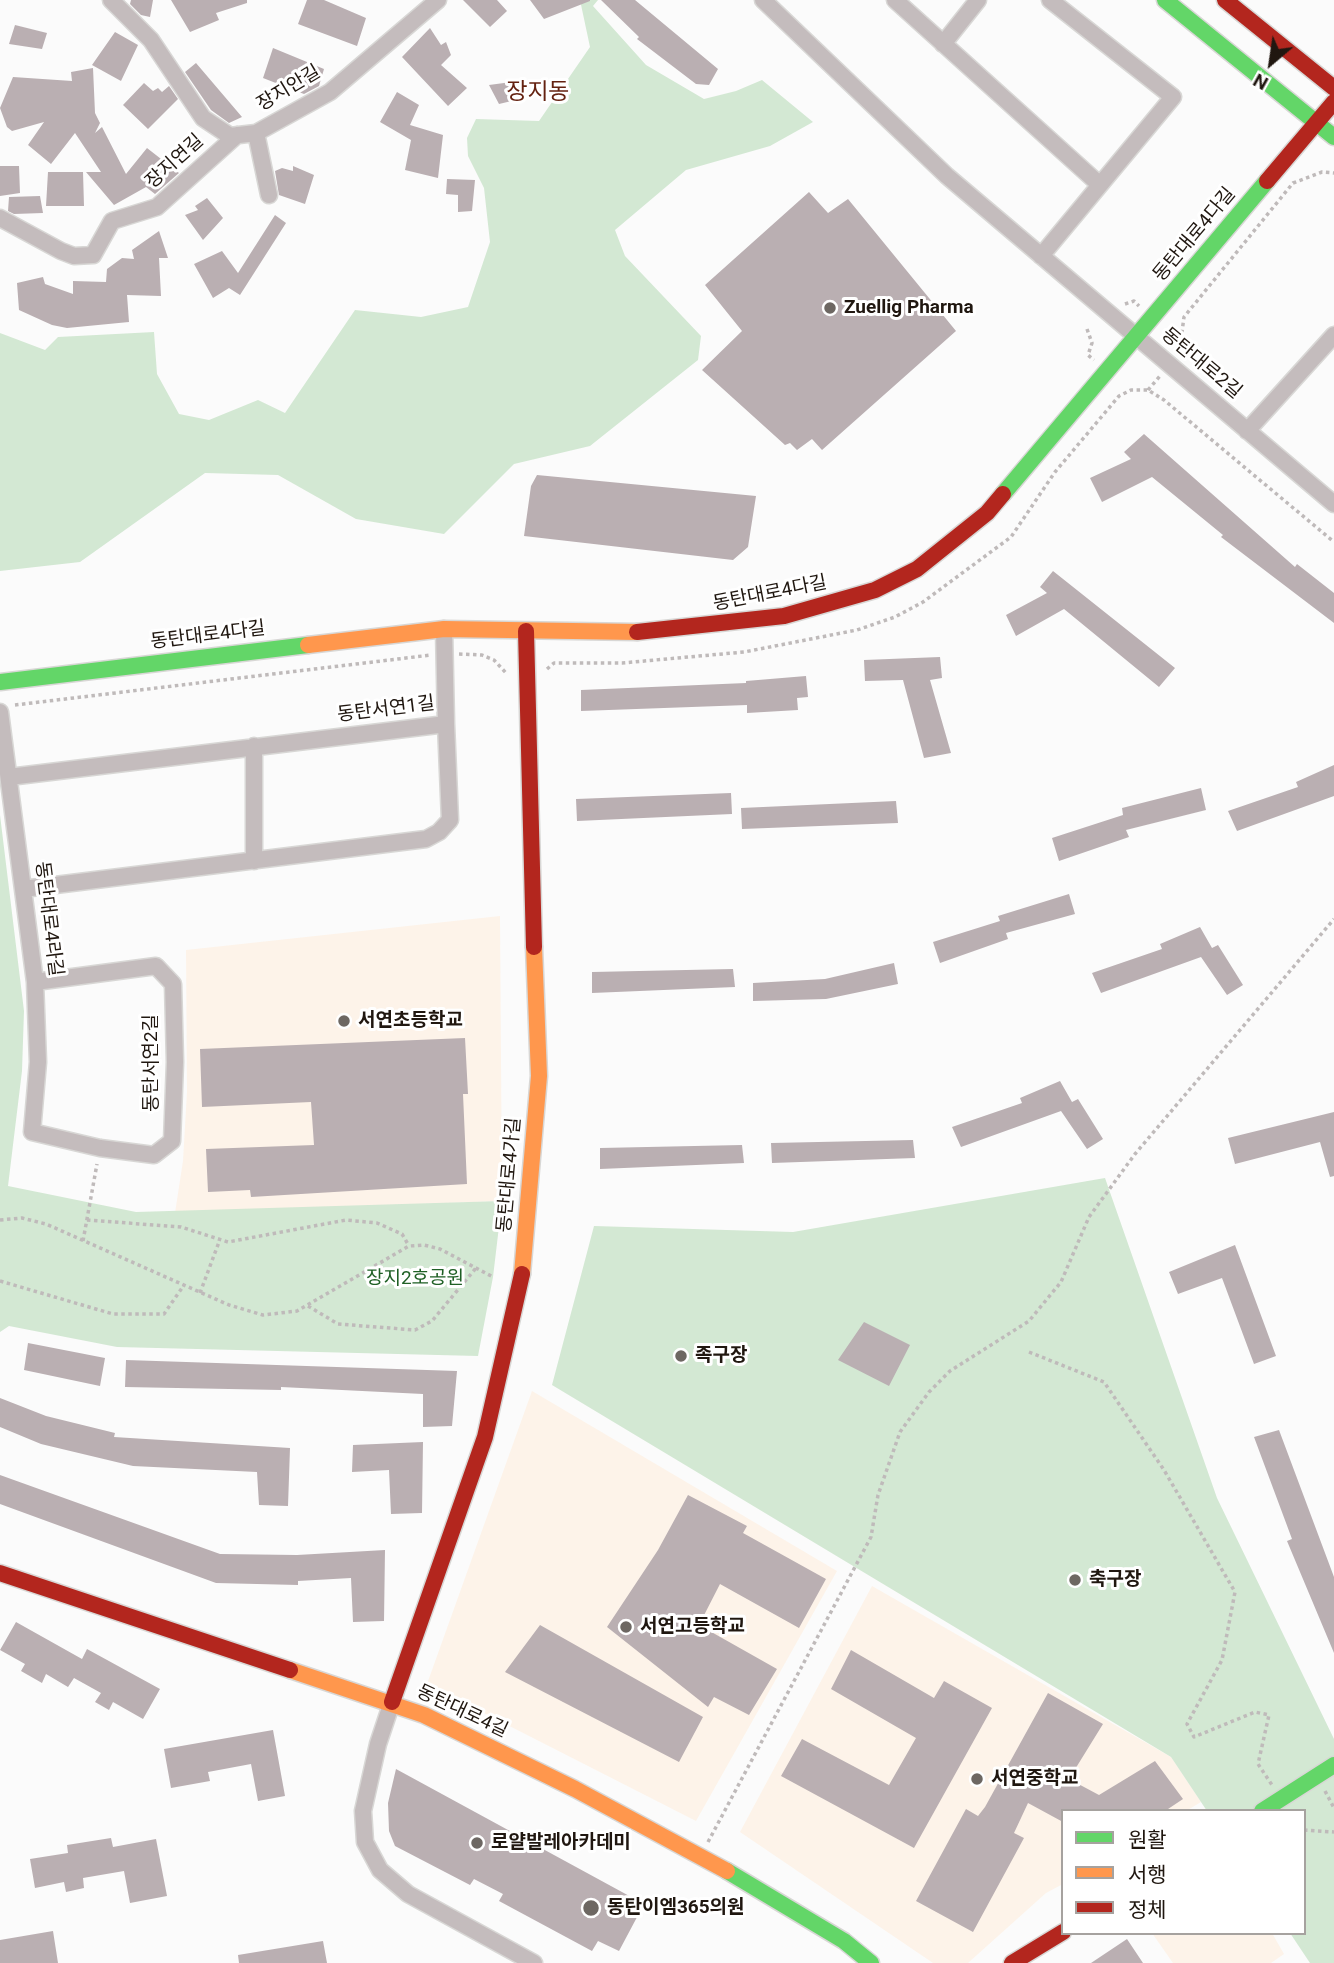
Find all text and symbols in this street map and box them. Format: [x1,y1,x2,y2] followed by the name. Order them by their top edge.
[1236,28,1306,98] north arrow
[253,61,325,117] street label: 장지안길
[1249,68,1272,95] text: N
[506,79,570,107] district label: 장지동
[141,130,209,194] street label: 장지연길
[1149,183,1241,287] street label: 동탄대로4다길
[844,297,974,319] place label: Zuellig Pharma
[822,300,838,316] marker: Zuellig Pharma
[1156,324,1246,404] street label: 동탄대로2길
[711,572,829,616] street label: 동탄대로4다길
[149,618,267,654] street label: 동탄대로4다길
[336,693,436,727] street label: 동탄서연1길
[30,860,66,978] street label: 동탄대로4라길
[358,1010,463,1032] place label: 서연초등학교
[336,1013,352,1029] marker: 서연초등학교
[141,1014,163,1112] street label: 동탄서연2길
[494,1116,526,1234] street label: 동탄대로4가길
[366,1268,464,1290] park label: 장지2호공원
[695,1345,747,1367] place label: 족구장
[673,1348,689,1364] marker: 족구장
[1089,1569,1141,1591] place label: 축구장
[1067,1572,1083,1588] marker: 축구장
[640,1616,745,1638] place label: 서연고등학교
[618,1619,634,1635] marker: 서연고등학교
[413,1681,511,1743] street label: 동탄대로4길
[991,1768,1078,1790] place label: 서연중학교
[969,1771,985,1787] marker: 서연중학교
[1061,1809,1306,1935] legend
[1128,1828,1167,1852] text: 원활
[491,1832,631,1854] place label: 로얄발레아카데미
[469,1835,485,1851] marker: 로얄발레아카데미
[1128,1863,1167,1887] text: 서행
[607,1897,745,1919] place label: 동탄이엠365의원
[581,1898,601,1918] marker: 동탄이엠365의원
[1128,1898,1167,1922] text: 정체

